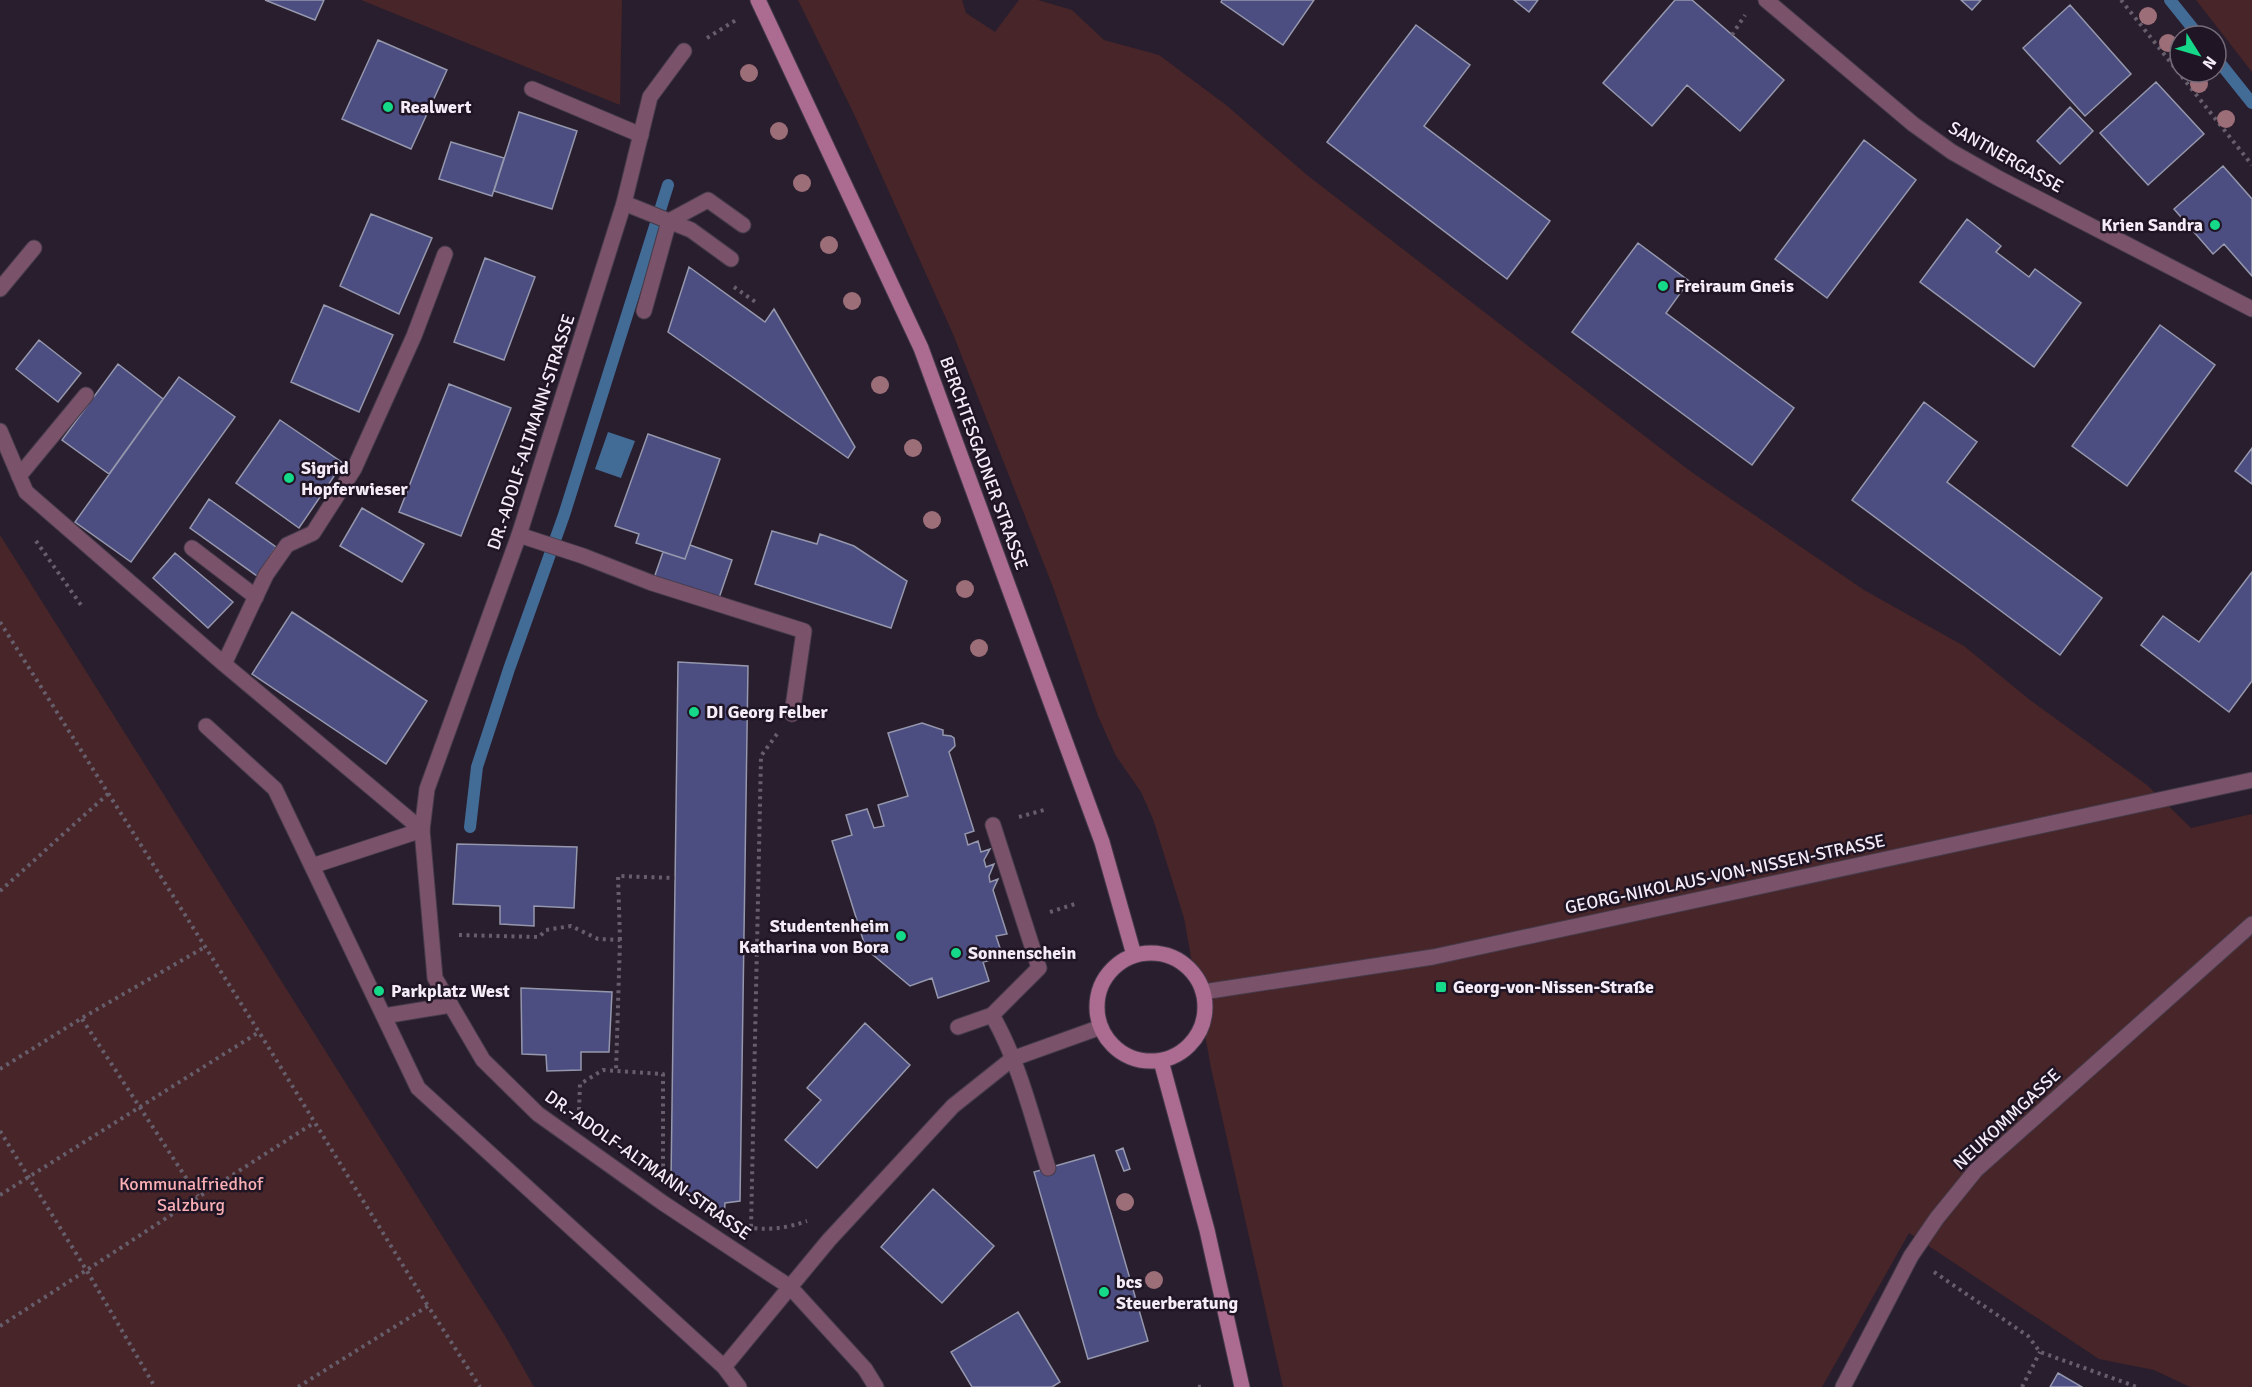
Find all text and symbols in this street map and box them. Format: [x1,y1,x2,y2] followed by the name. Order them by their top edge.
[2168,24,2228,84] north arrow
[2198,52,2221,73] text: N
[400,96,472,118] place label: Realwert
[381,100,395,114] marker: Realwert
[1945,116,2067,198] street label: SANTNERGASSE
[2101,214,2203,236] place label: Krien Sandra
[2208,218,2222,232] marker: Krien Sandra
[1675,275,1794,297] place label: Freiraum Gneis
[1656,279,1670,293] marker: Freiraum Gneis
[482,311,580,553] street label: DR.-ADOLF-ALTMANN-STRASSE
[935,353,1033,573] street label: BERCHTESGADNER STRASSE
[301,457,409,500] place label: Sigrid Hopferwieser
[282,471,296,485] marker: Sigrid Hopferwieser
[706,701,828,723] place label: DI Georg Felber
[687,705,701,719] marker: DI Georg Felber
[1563,829,1887,919] street label: GEORG-NIKOLAUS-VON-NISSEN-STRASSE
[739,915,889,958] place label: Studentenheim Katharina von Bora
[894,929,908,943] marker: Studentenheim Katharina von Bora
[968,942,1076,964] place label: Sonnenschein
[949,946,963,960] marker: Sonnenschein
[1453,976,1654,998] place label: Georg-von-Nissen-Straße
[391,980,510,1002] place label: Parkplatz West
[1434,980,1448,994] marker: Georg-von-Nissen-Straße
[372,984,386,998] marker: Parkplatz West
[1949,1064,2065,1174] street label: NEUKOMMGASSE
[541,1085,755,1245] street label: DR.-ADOLF-ALTMANN-STRASSE
[119,1173,264,1216] park label: Kommunalfriedhof Salzburg
[1116,1271,1239,1314] place label: bcs Steuerberatung
[1097,1285,1111,1299] marker: bcs Steuerberatung

